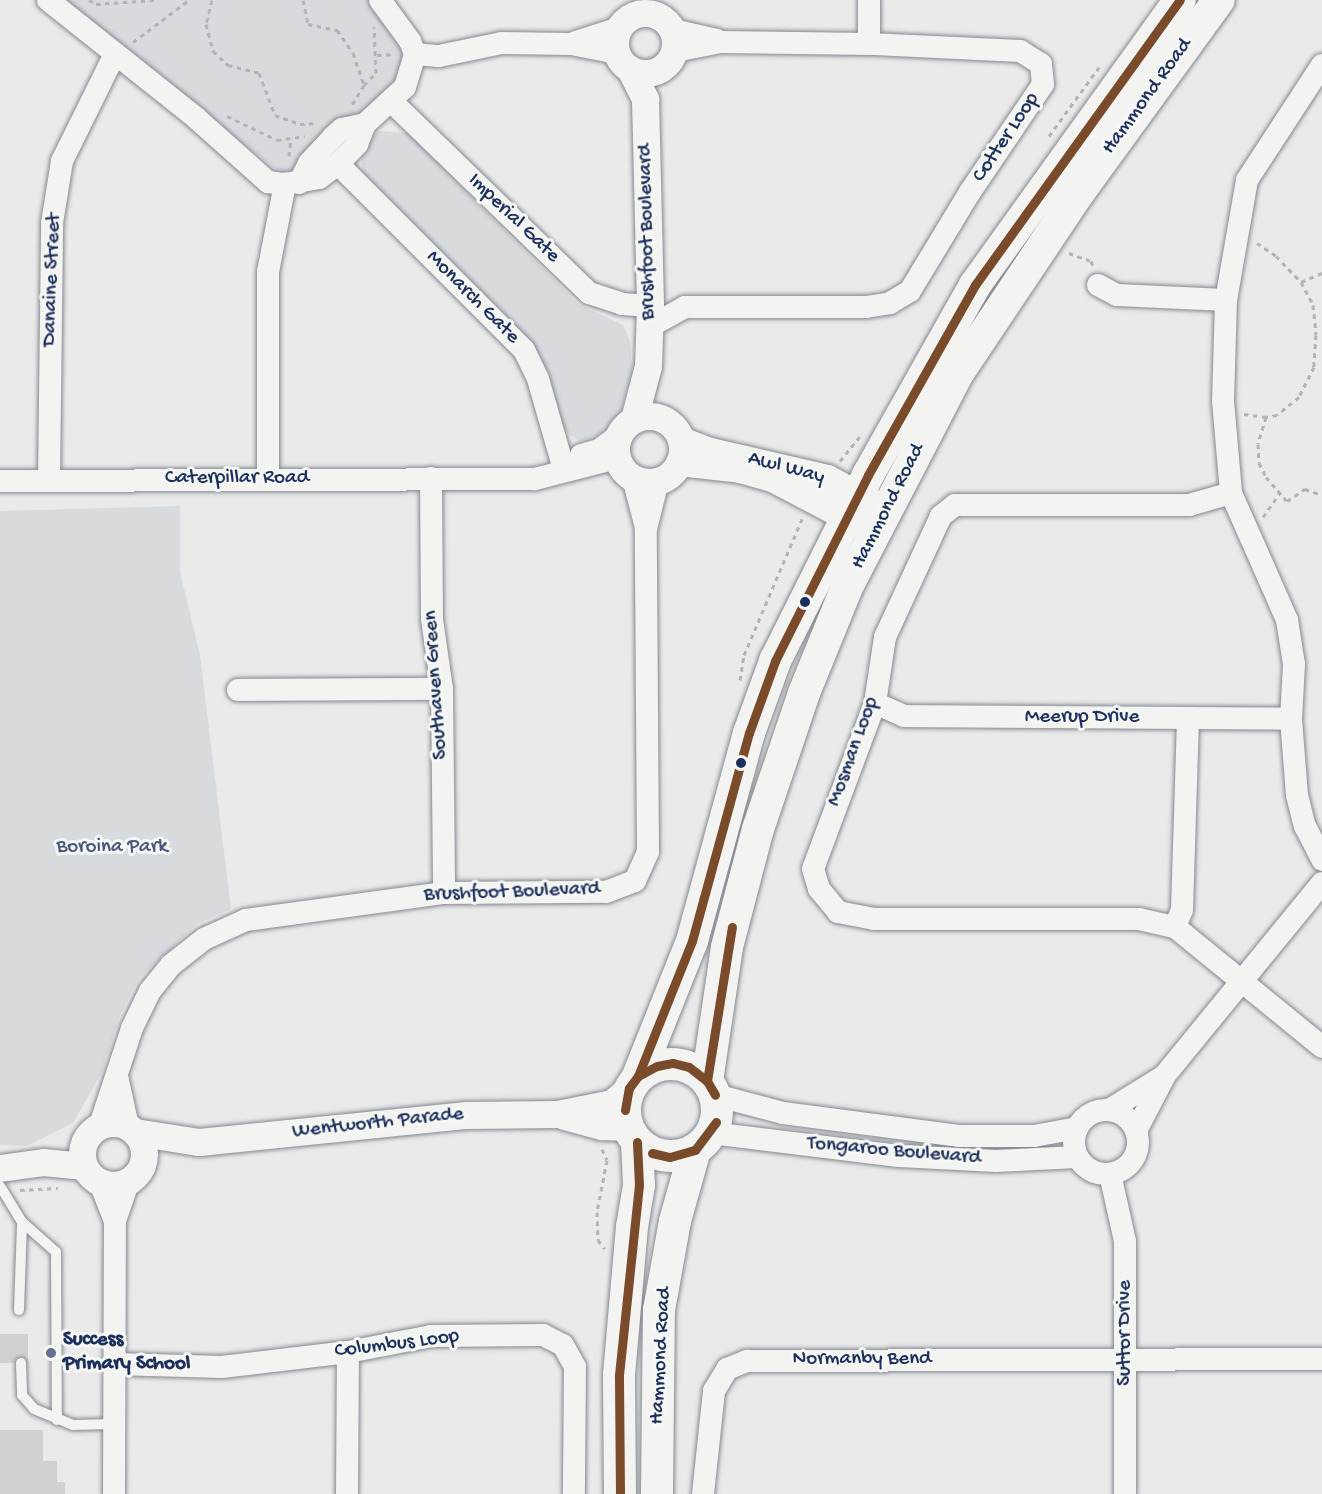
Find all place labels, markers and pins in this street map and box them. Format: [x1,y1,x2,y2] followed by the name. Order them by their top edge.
[799,596,811,608] unlabelled marker
[735,757,747,769] unlabelled marker
[63,1328,190,1378] place label: Success Primary School
[44,1346,58,1360] marker: Success Primary School

